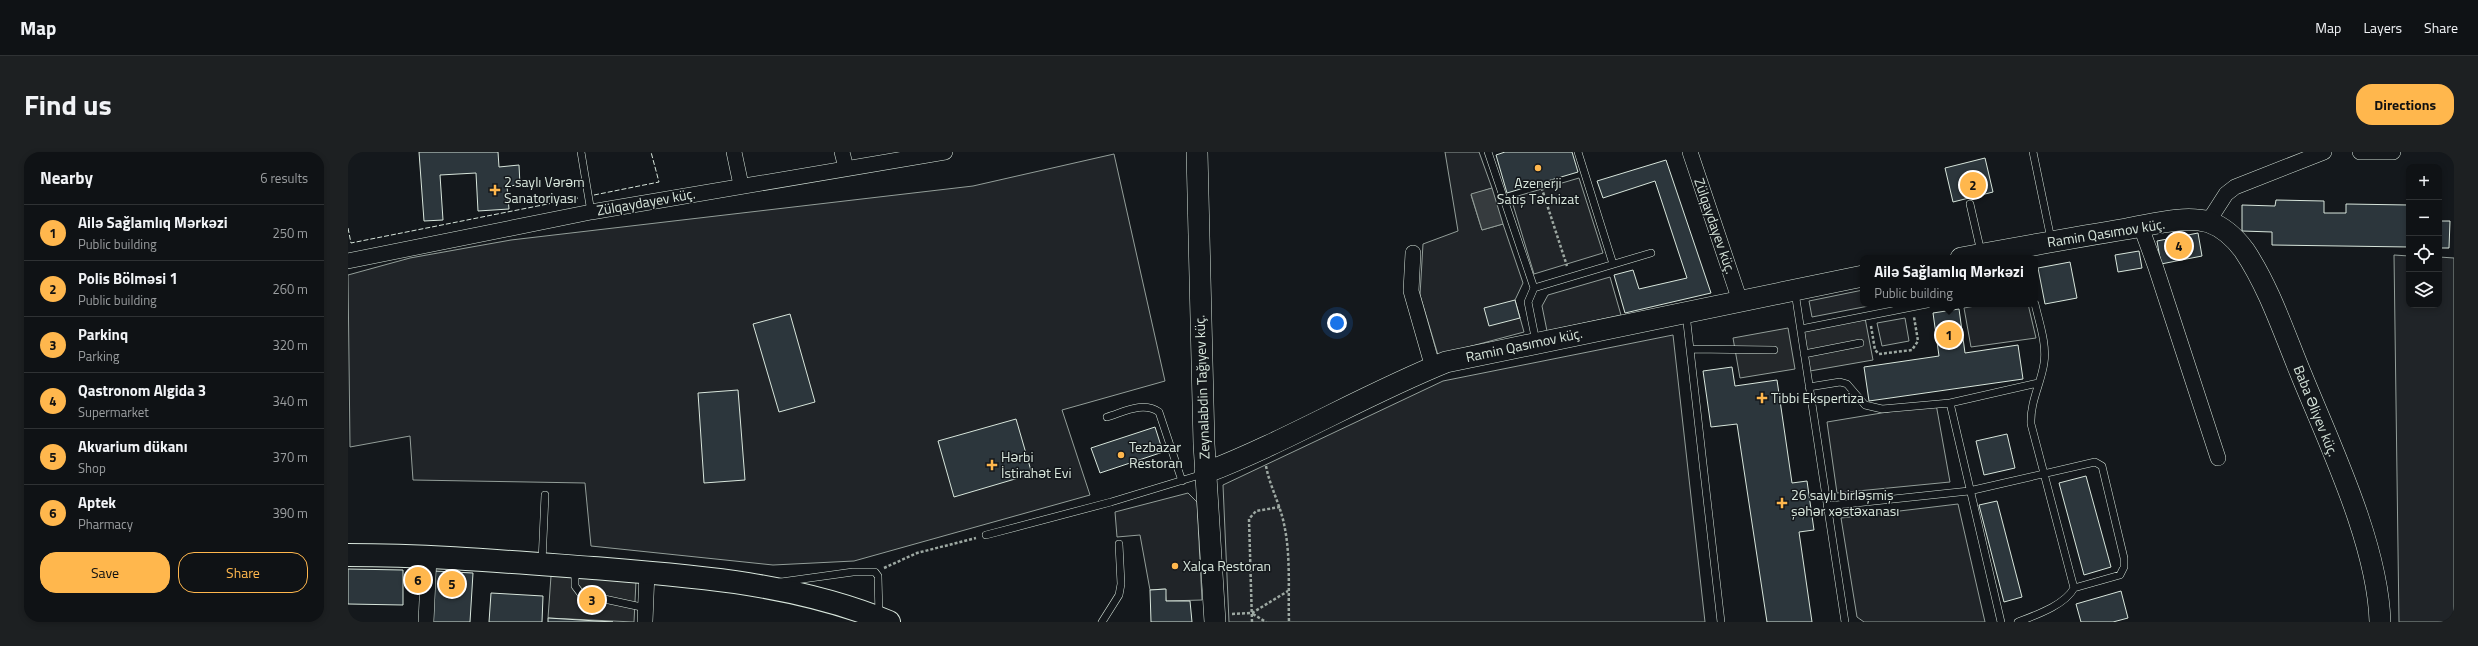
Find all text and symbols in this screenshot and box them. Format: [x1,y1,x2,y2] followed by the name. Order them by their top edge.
[20,13,56,42] text: Map
[2315,17,2341,38] text: Map
[2363,17,2402,38] text: Layers
[2424,17,2458,38] text: Share
[24,83,112,126] text: Find us
[2356,84,2454,125] button: Directions
[1533,163,1543,173] marker: Azenerji Satış Təchizat
[2406,164,2442,308] map controls
[2406,164,2442,200] button: +
[40,165,93,191] text: Nearby
[260,168,308,188] text: 6 results
[1960,170,1986,200] pin: 2
[504,171,585,208] place label: 2 saylı Vərəm Sanatoriyası
[1497,172,1579,209] place label: Azenerji Satış Təchizat
[1689,175,1742,277] street label: Zülqaydayev küç.
[595,182,697,221] street label: Zülqaydayev küç.
[489,184,501,196] marker: 2 saylı Vərəm Sanatoriyası
[2406,200,2442,236] button: −
[78,211,228,234] text: Ailə Sağlamlıq Mərkəzi
[2046,213,2166,252] street label: Ramin Qasımov küç.
[49,223,57,243] text: 1
[272,223,308,243] text: 250 m
[2166,231,2192,261] pin: 4
[78,234,157,254] text: Public building
[2406,236,2442,272] button: locate
[1860,255,2038,307] popup
[1874,260,2024,283] text: Ailə Sağlamlıq Mərkəzi
[78,267,178,290] text: Polis Bölməsi 1
[2406,272,2442,308] button: layers
[49,279,57,299] text: 2
[272,279,308,299] text: 260 m
[1874,283,1953,303] text: Public building
[78,290,157,310] text: Public building
[1327,313,1347,333] your location
[1188,315,1215,460] street label: Zeynalabdin Tağıyev küç.
[1936,320,1962,350] pin: 1
[1464,322,1584,367] street label: Ramin Qasımov küç.
[78,323,128,346] text: Parkinq
[49,335,57,355] text: 3
[272,335,308,355] text: 320 m
[78,346,119,366] text: Parking
[2289,362,2344,460] street label: Baba Əliyev küç.
[78,379,206,402] text: Qastronom Algida 3
[1771,387,1864,408] place label: Tibbi Ekspertiza
[49,391,57,411] text: 4
[272,391,308,411] text: 340 m
[1756,392,1768,404] marker: Tibbi Ekspertiza
[78,402,149,422] text: Supermarket
[78,435,188,458] text: Akvarium dükanı
[1129,436,1183,473] place label: Tezbazar Restoran
[1001,446,1071,483] place label: Hərbi İstirahət Evi
[49,447,57,467] text: 5
[272,447,308,467] text: 370 m
[1116,450,1126,460] marker: Tezbazar Restoran
[78,458,106,478] text: Shop
[986,459,998,471] marker: Hərbi İstirahət Evi
[1791,484,1899,521] place label: 26 saylı birləşmiş şəhər xəstəxanası
[78,491,116,514] text: Aptek
[1776,497,1788,509] marker: 26 saylı birləşmiş şəhər xəstəxanası
[49,503,57,523] text: 6
[272,503,308,523] text: 390 m
[78,514,133,534] text: Pharmacy
[40,552,170,593] button: Save
[178,552,308,593] button: Share
[1183,555,1271,576] place label: Xalça Restoran
[1170,561,1180,571] marker: Xalça Restoran
[405,565,431,595] pin: 6
[439,569,465,599] pin: 5
[579,585,605,615] pin: 3

